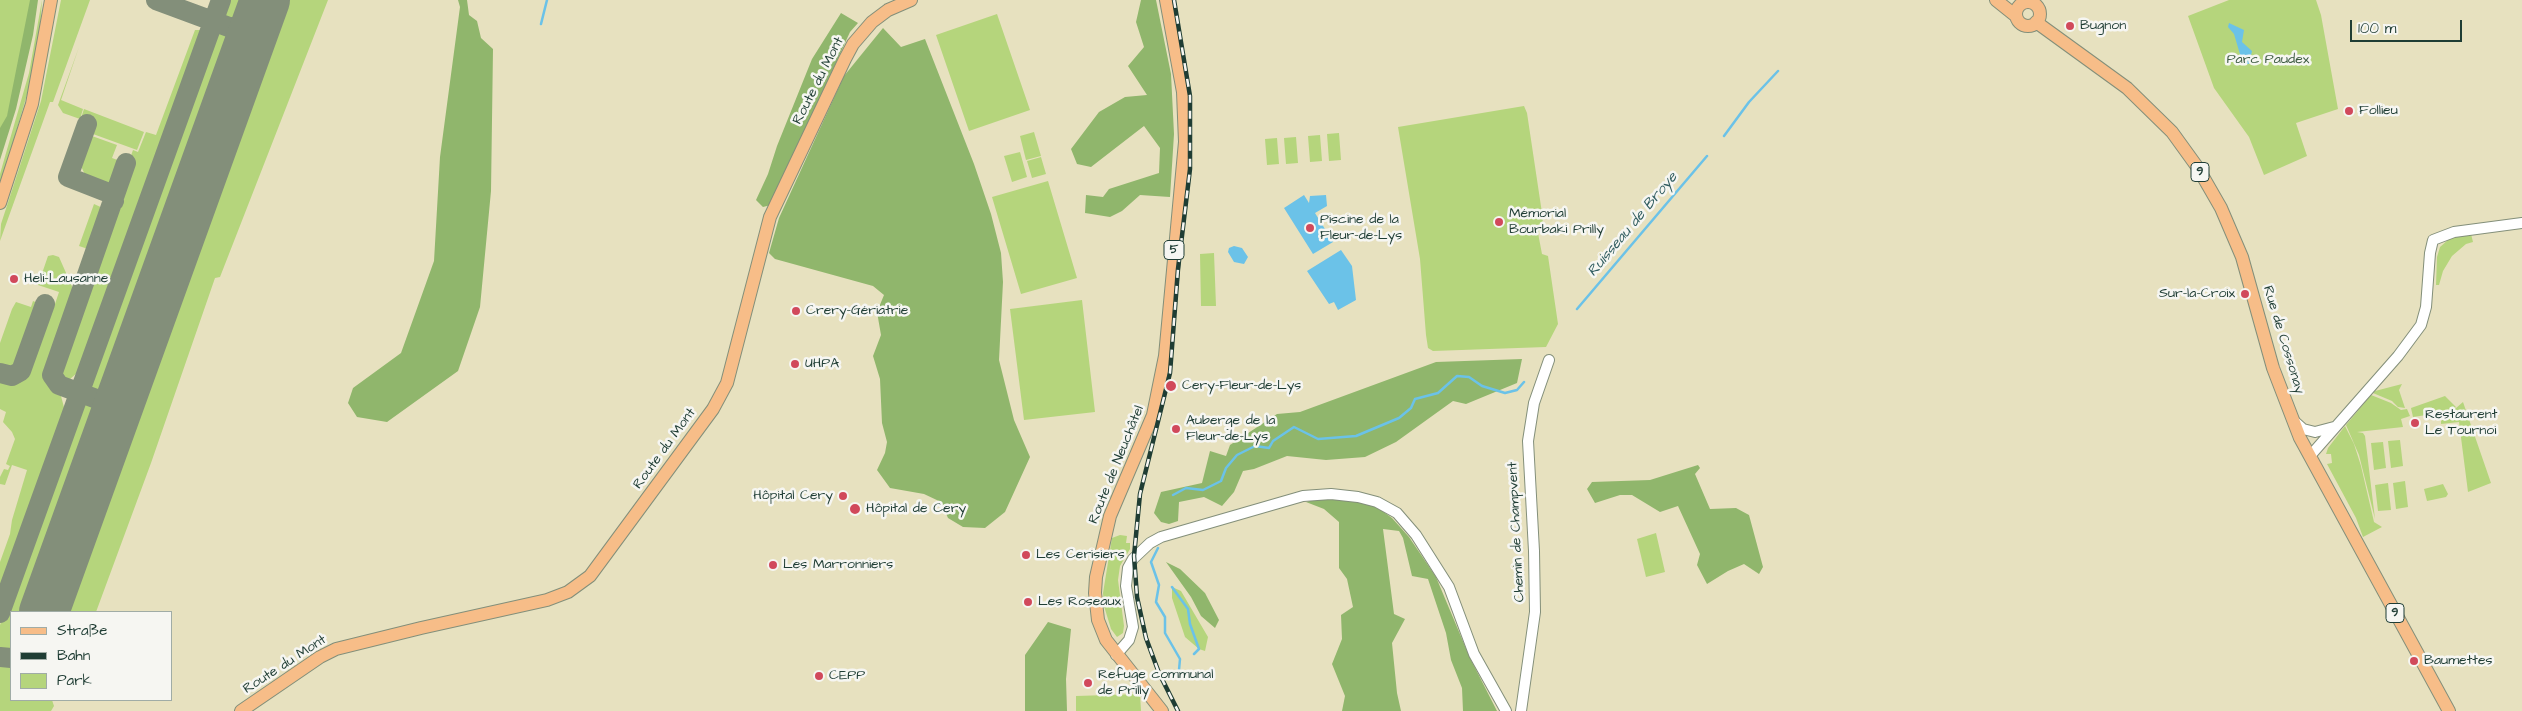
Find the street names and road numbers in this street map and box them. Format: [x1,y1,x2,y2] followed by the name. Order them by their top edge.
[790,35,848,127] street label: Route du Mont
[2191,162,2209,182] road number: 9
[1164,240,1184,260] road number: 5
[2259,284,2307,396] street label: Rue de Cossonay
[1086,403,1148,527] street label: Route de Neuchâtel
[630,405,700,493] street label: Route du Mont
[1505,461,1529,603] street label: Chemin de Champvent
[2386,604,2404,622] road number: 9
[240,632,330,698] street label: Route du Mont

